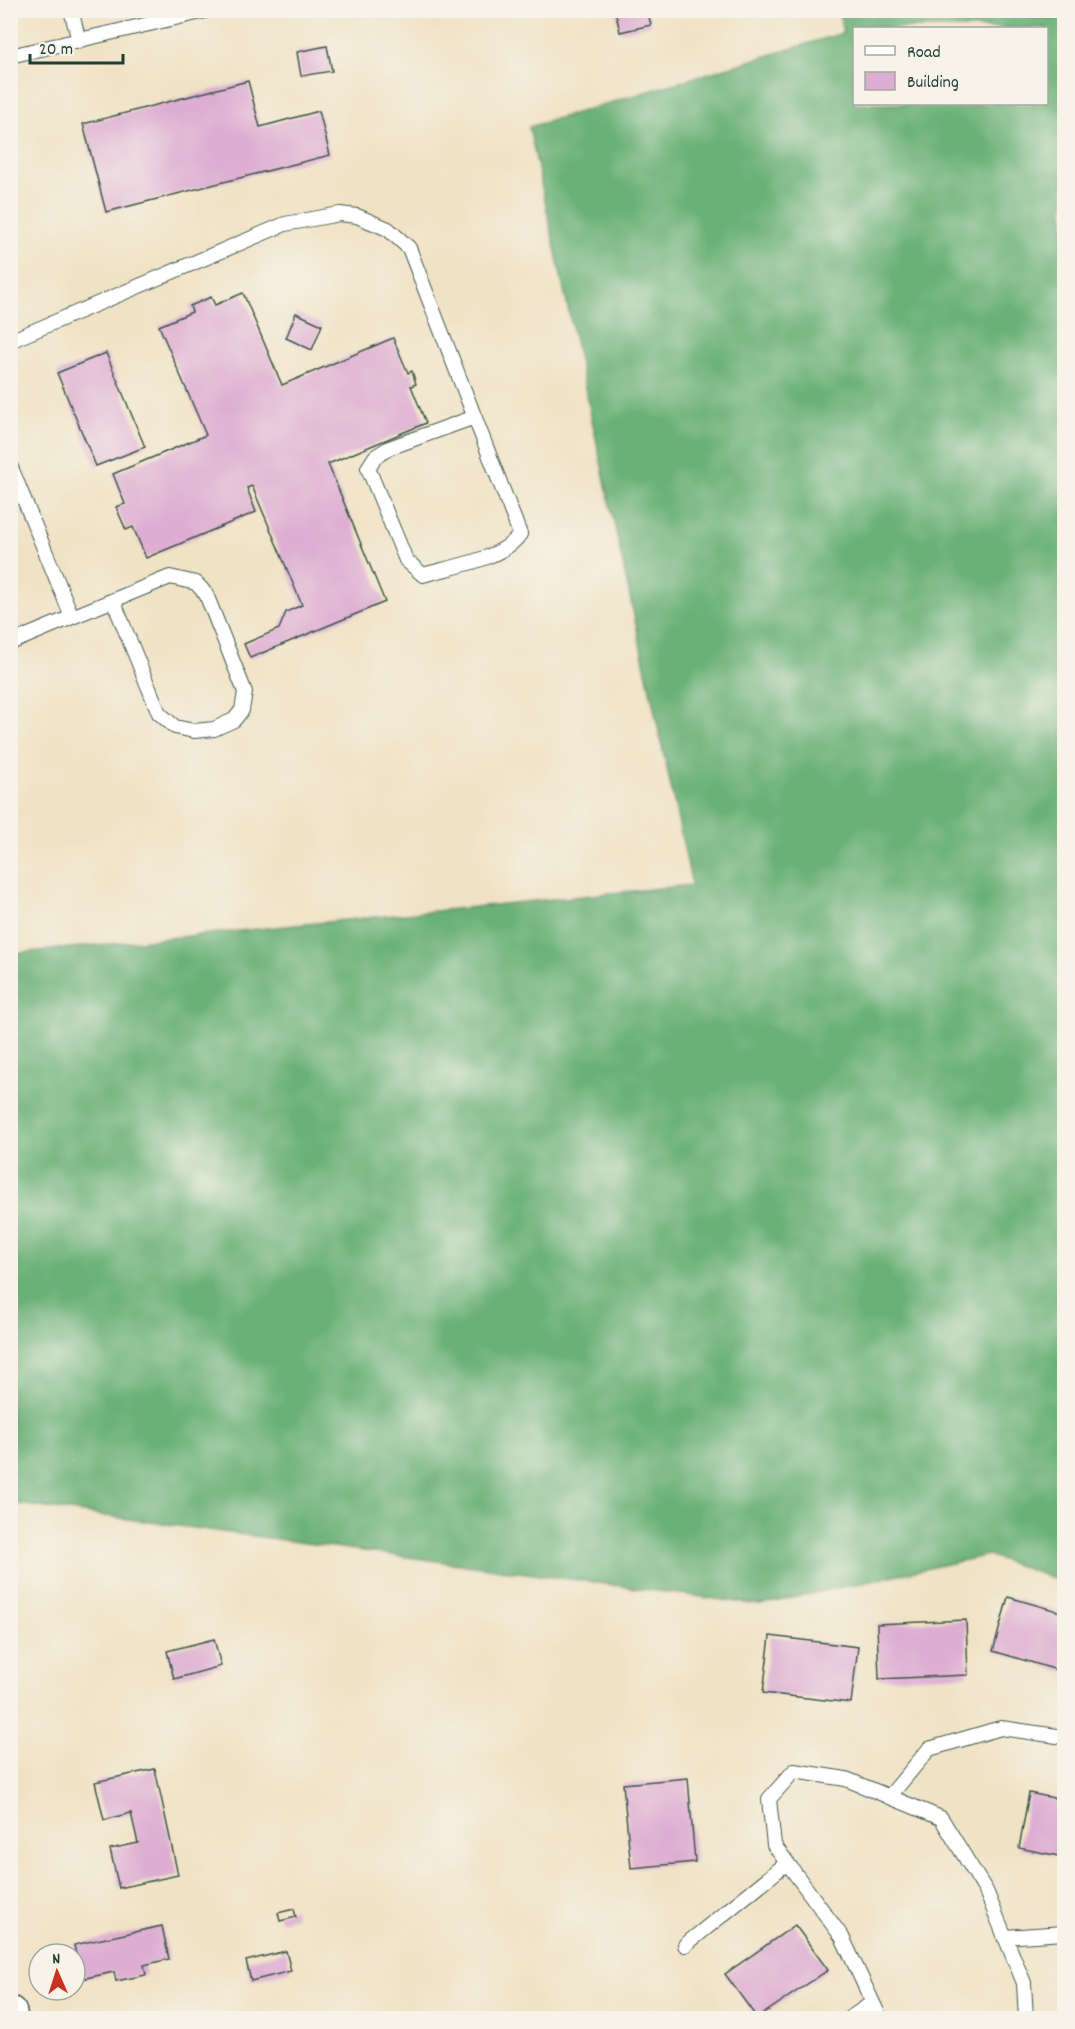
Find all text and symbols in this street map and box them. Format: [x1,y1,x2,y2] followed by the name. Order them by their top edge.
[30,27,123,65] scale bar
[853,27,1048,105] legend
[39,38,73,63] text: 20 m
[907,41,941,66] text: Road
[907,71,959,96] text: Building
[27,1942,87,2002] north arrow
[52,1948,61,1971] text: N

